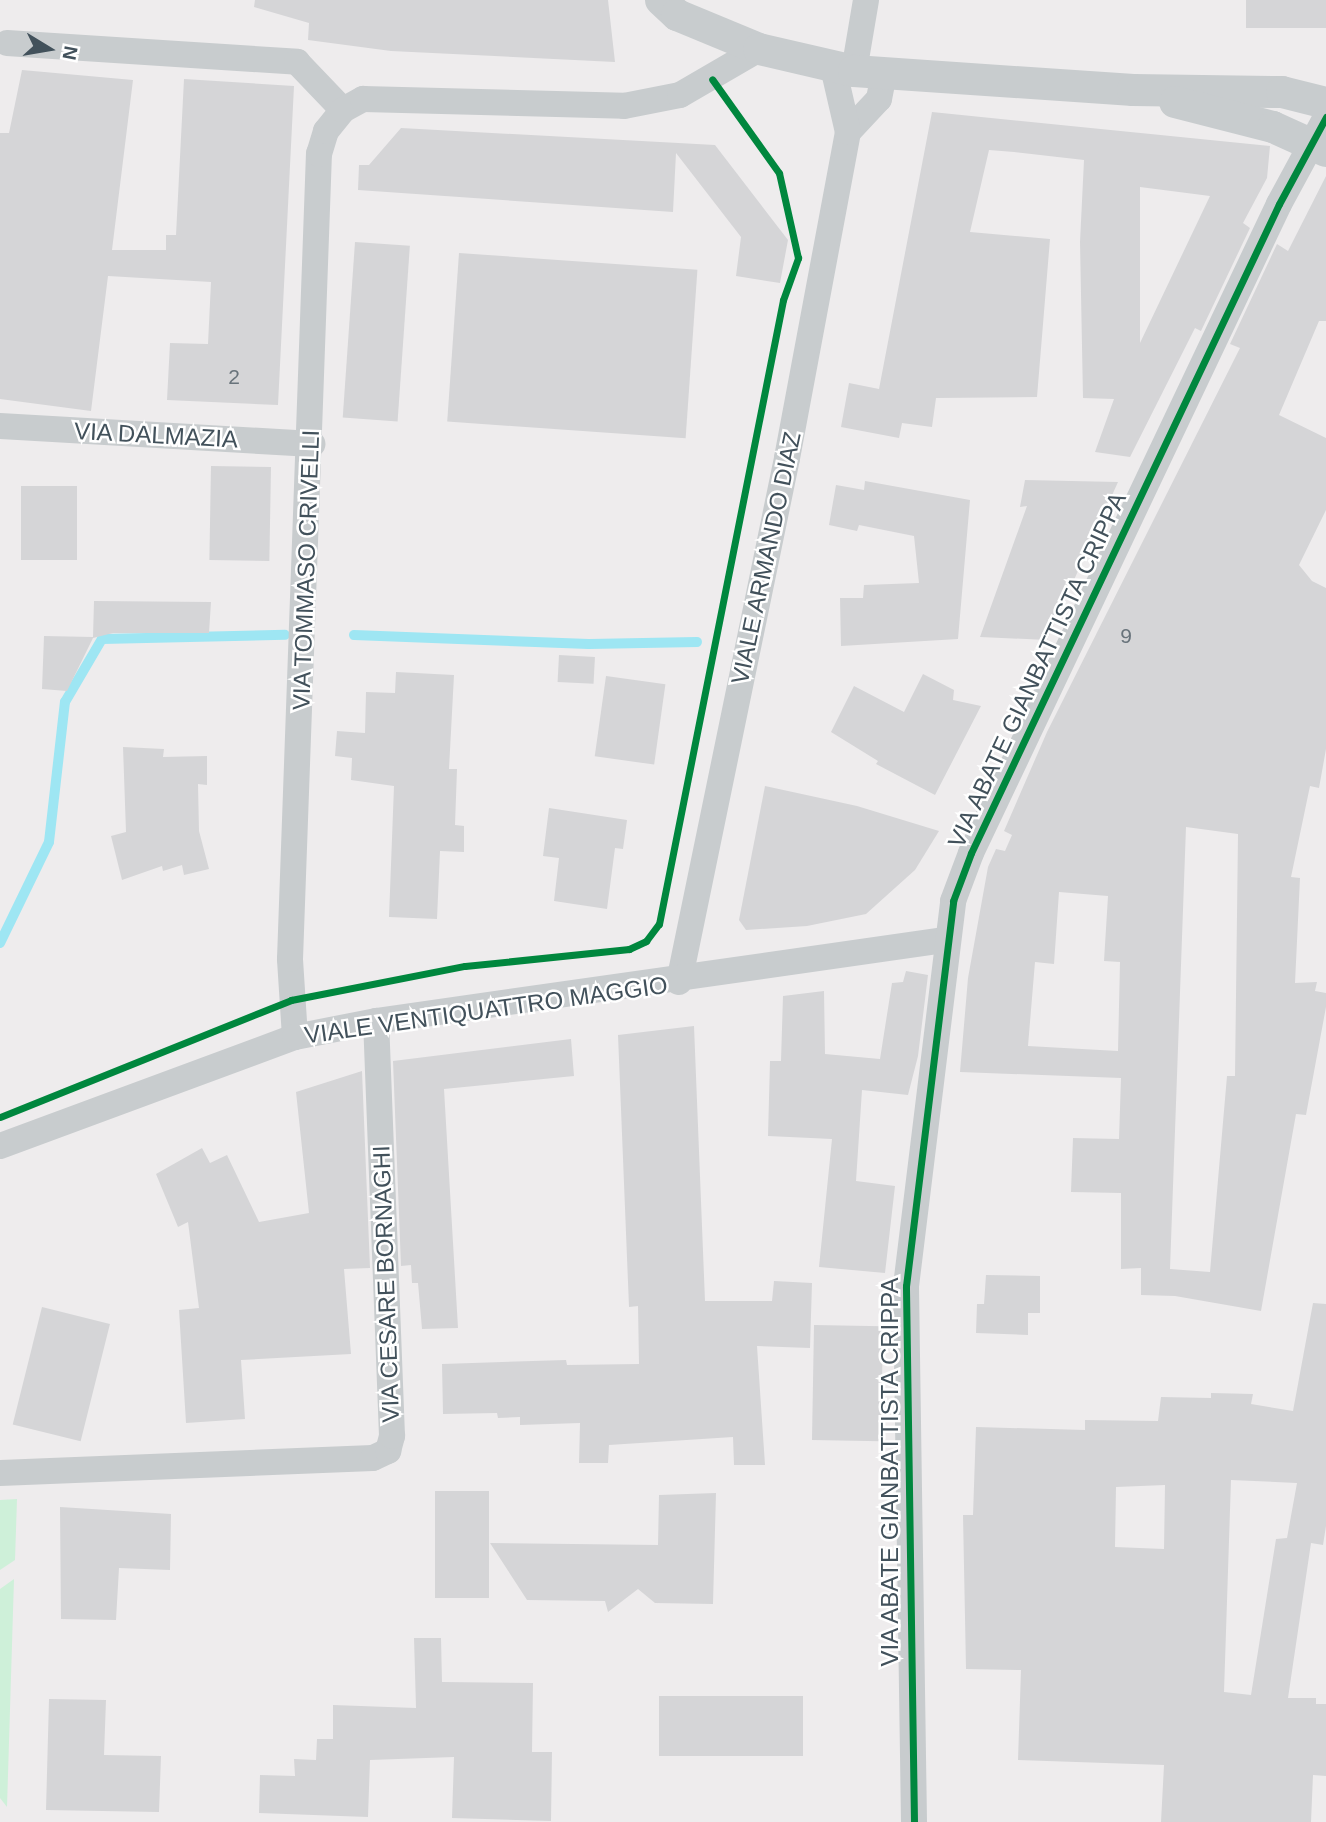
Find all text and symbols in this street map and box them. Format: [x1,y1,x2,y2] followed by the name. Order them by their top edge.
[14,14,84,84] north arrow
[58,44,82,62] text: N
[228,364,240,390] house number: 2
[73,416,239,454] street label: VIA DALMAZIA
[287,428,325,712] street label: VIA TOMMASO CRIVELLI
[725,428,807,688] street label: VIALE ARMANDO DIAZ
[941,486,1133,854] street label: VIA ABATE GIANBATTISTA CRIPPA
[1120,623,1132,649] house number: 9
[303,970,669,1050] street label: VIALE VENTIQUATTRO MAGGIO
[367,1144,405,1424] street label: VIA CESARE BORNAGHI
[876,1276,904,1668] street label: VIA ABATE GIANBATTISTA CRIPPA

